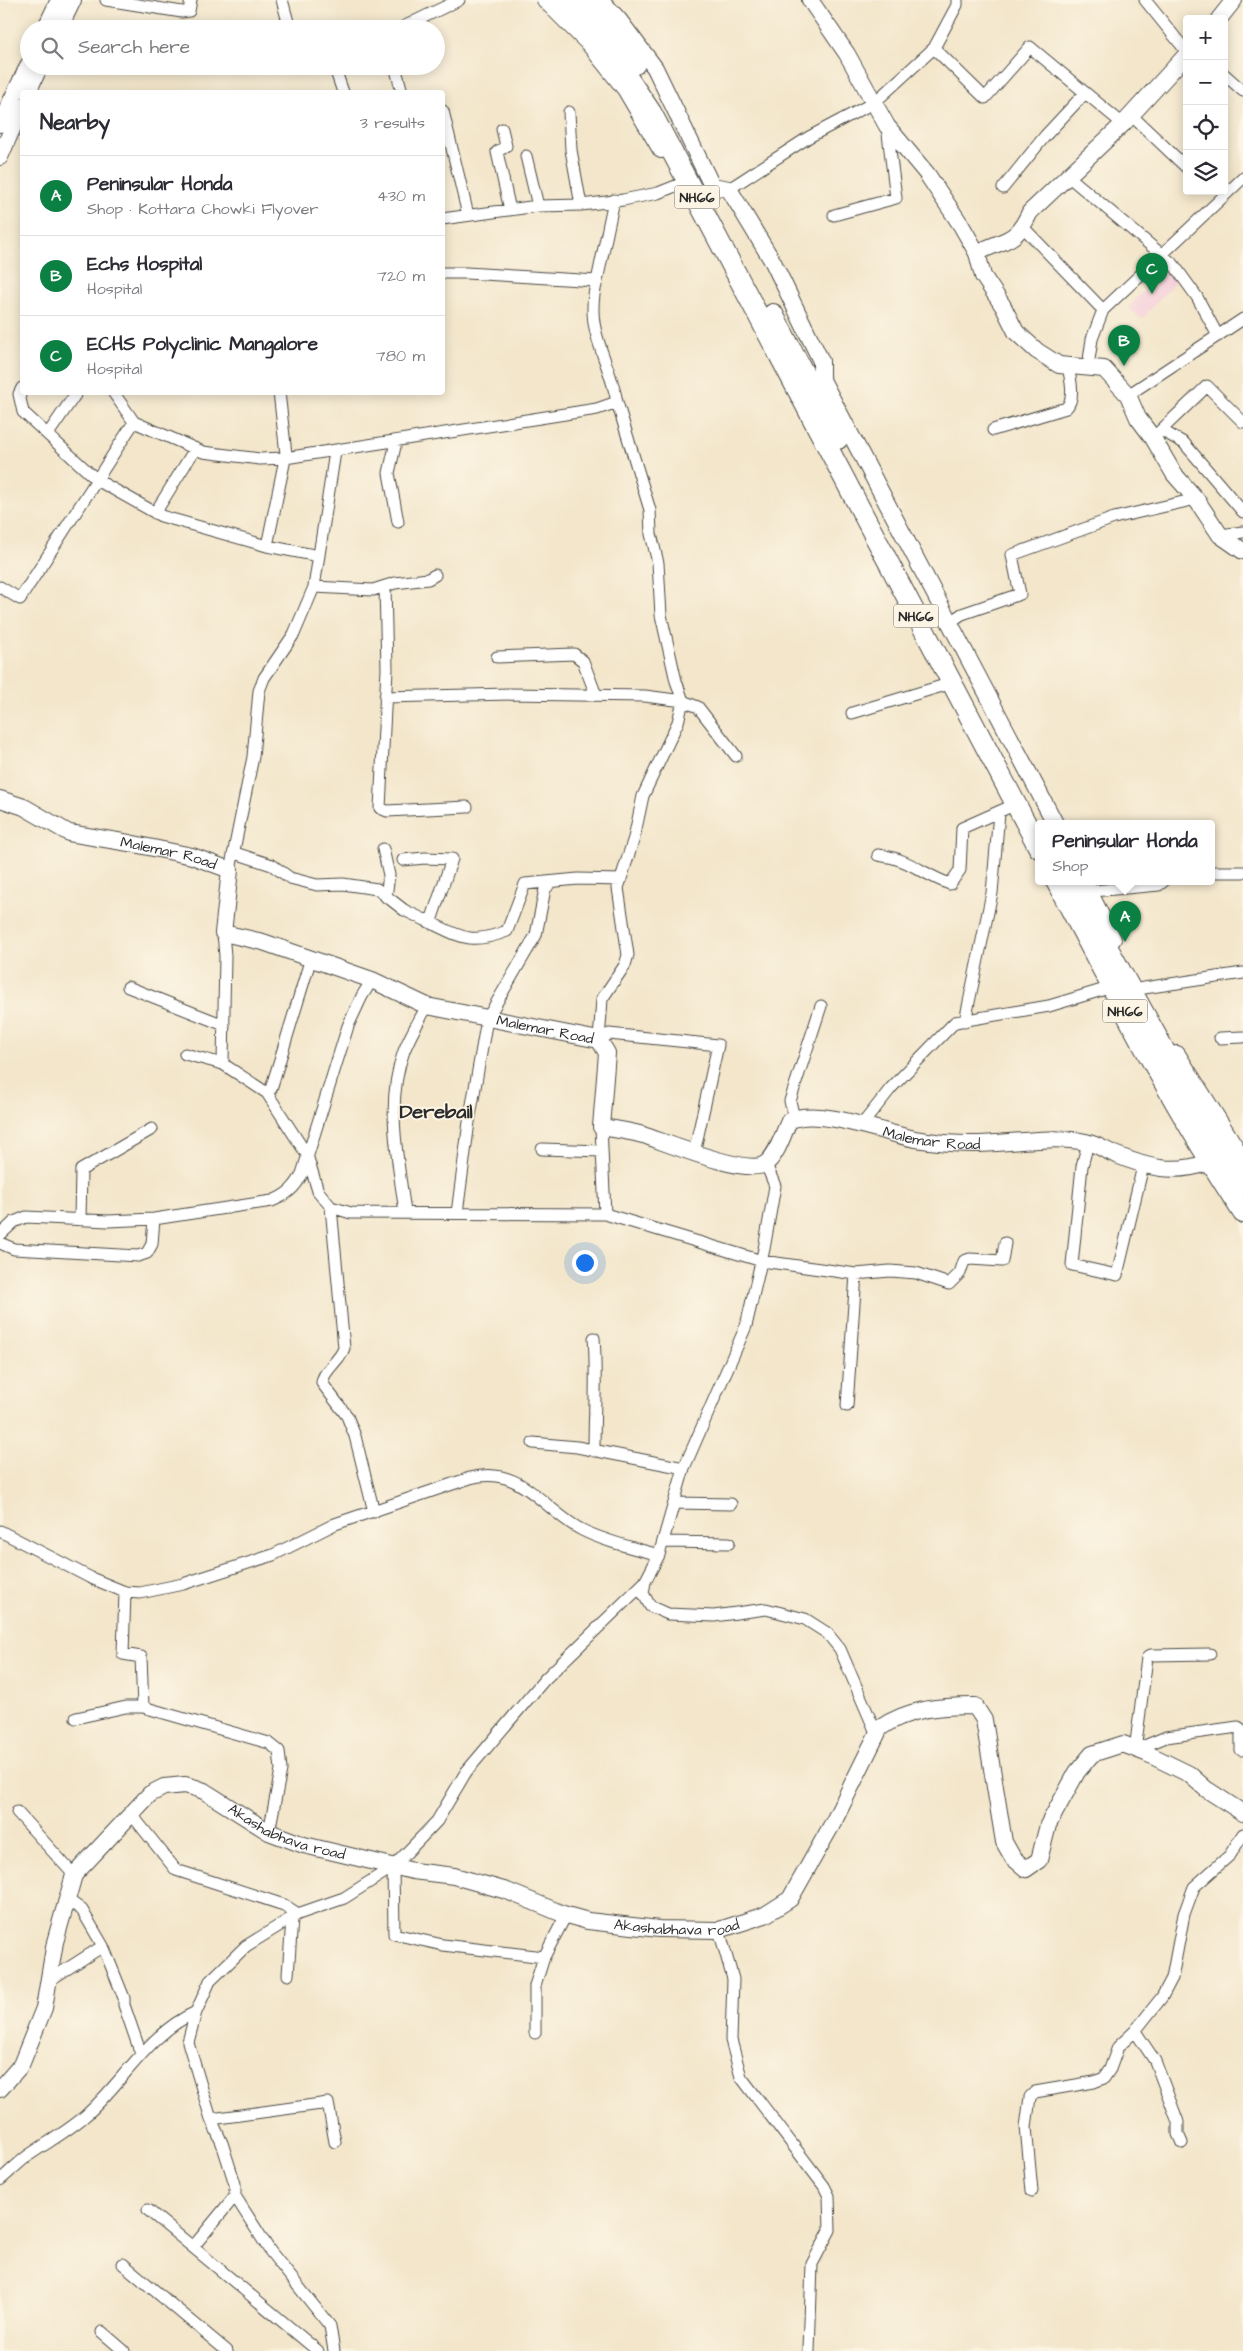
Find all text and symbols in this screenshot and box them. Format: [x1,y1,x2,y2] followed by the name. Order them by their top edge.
[1183,15,1228,195] map controls
[1183,15,1228,60] button: +
[20,20,445,75] search box
[38,34,66,62] icon: search
[78,34,190,61] text: Search here
[1183,60,1228,105] button: −
[1183,105,1228,150] button: locate
[40,108,110,137] text: Nearby
[360,112,425,134] text: 3 results
[1183,150,1228,195] button: layers
[87,171,232,198] text: Peninsular Honda
[51,185,61,207] text: A
[377,185,425,207] text: 430 m
[674,186,720,208] road number: NH66
[87,198,318,220] text: Shop · Kottara Chowki Flyover
[87,251,202,278] text: Echs Hospital
[1136,253,1168,294] pin: C
[50,265,62,287] text: B
[377,265,425,287] text: 720 m
[87,278,142,300] text: Hospital
[1108,325,1140,366] pin: B
[87,331,318,358] text: ECHS Polyclinic Mangalore
[50,345,62,367] text: C
[376,345,425,367] text: 780 m
[87,358,142,380] text: Hospital
[894,604,938,628] road number: NH66
[1035,820,1215,885] popup
[1052,828,1198,855] text: Peninsular Honda
[119,832,220,875] street label: Malemar Road
[1052,855,1088,877] text: Shop
[1109,901,1141,942] pin: A
[1102,999,1148,1022] road number: NH66
[495,1010,596,1050] street label: Malemar Road
[399,1098,473,1126] district label: Derebail
[880,1121,981,1155] street label: Malemar Road
[572,1250,598,1276] your location
[224,1799,348,1866] street label: Akashabhava road
[613,1914,742,1941] street label: Akashabhava road

